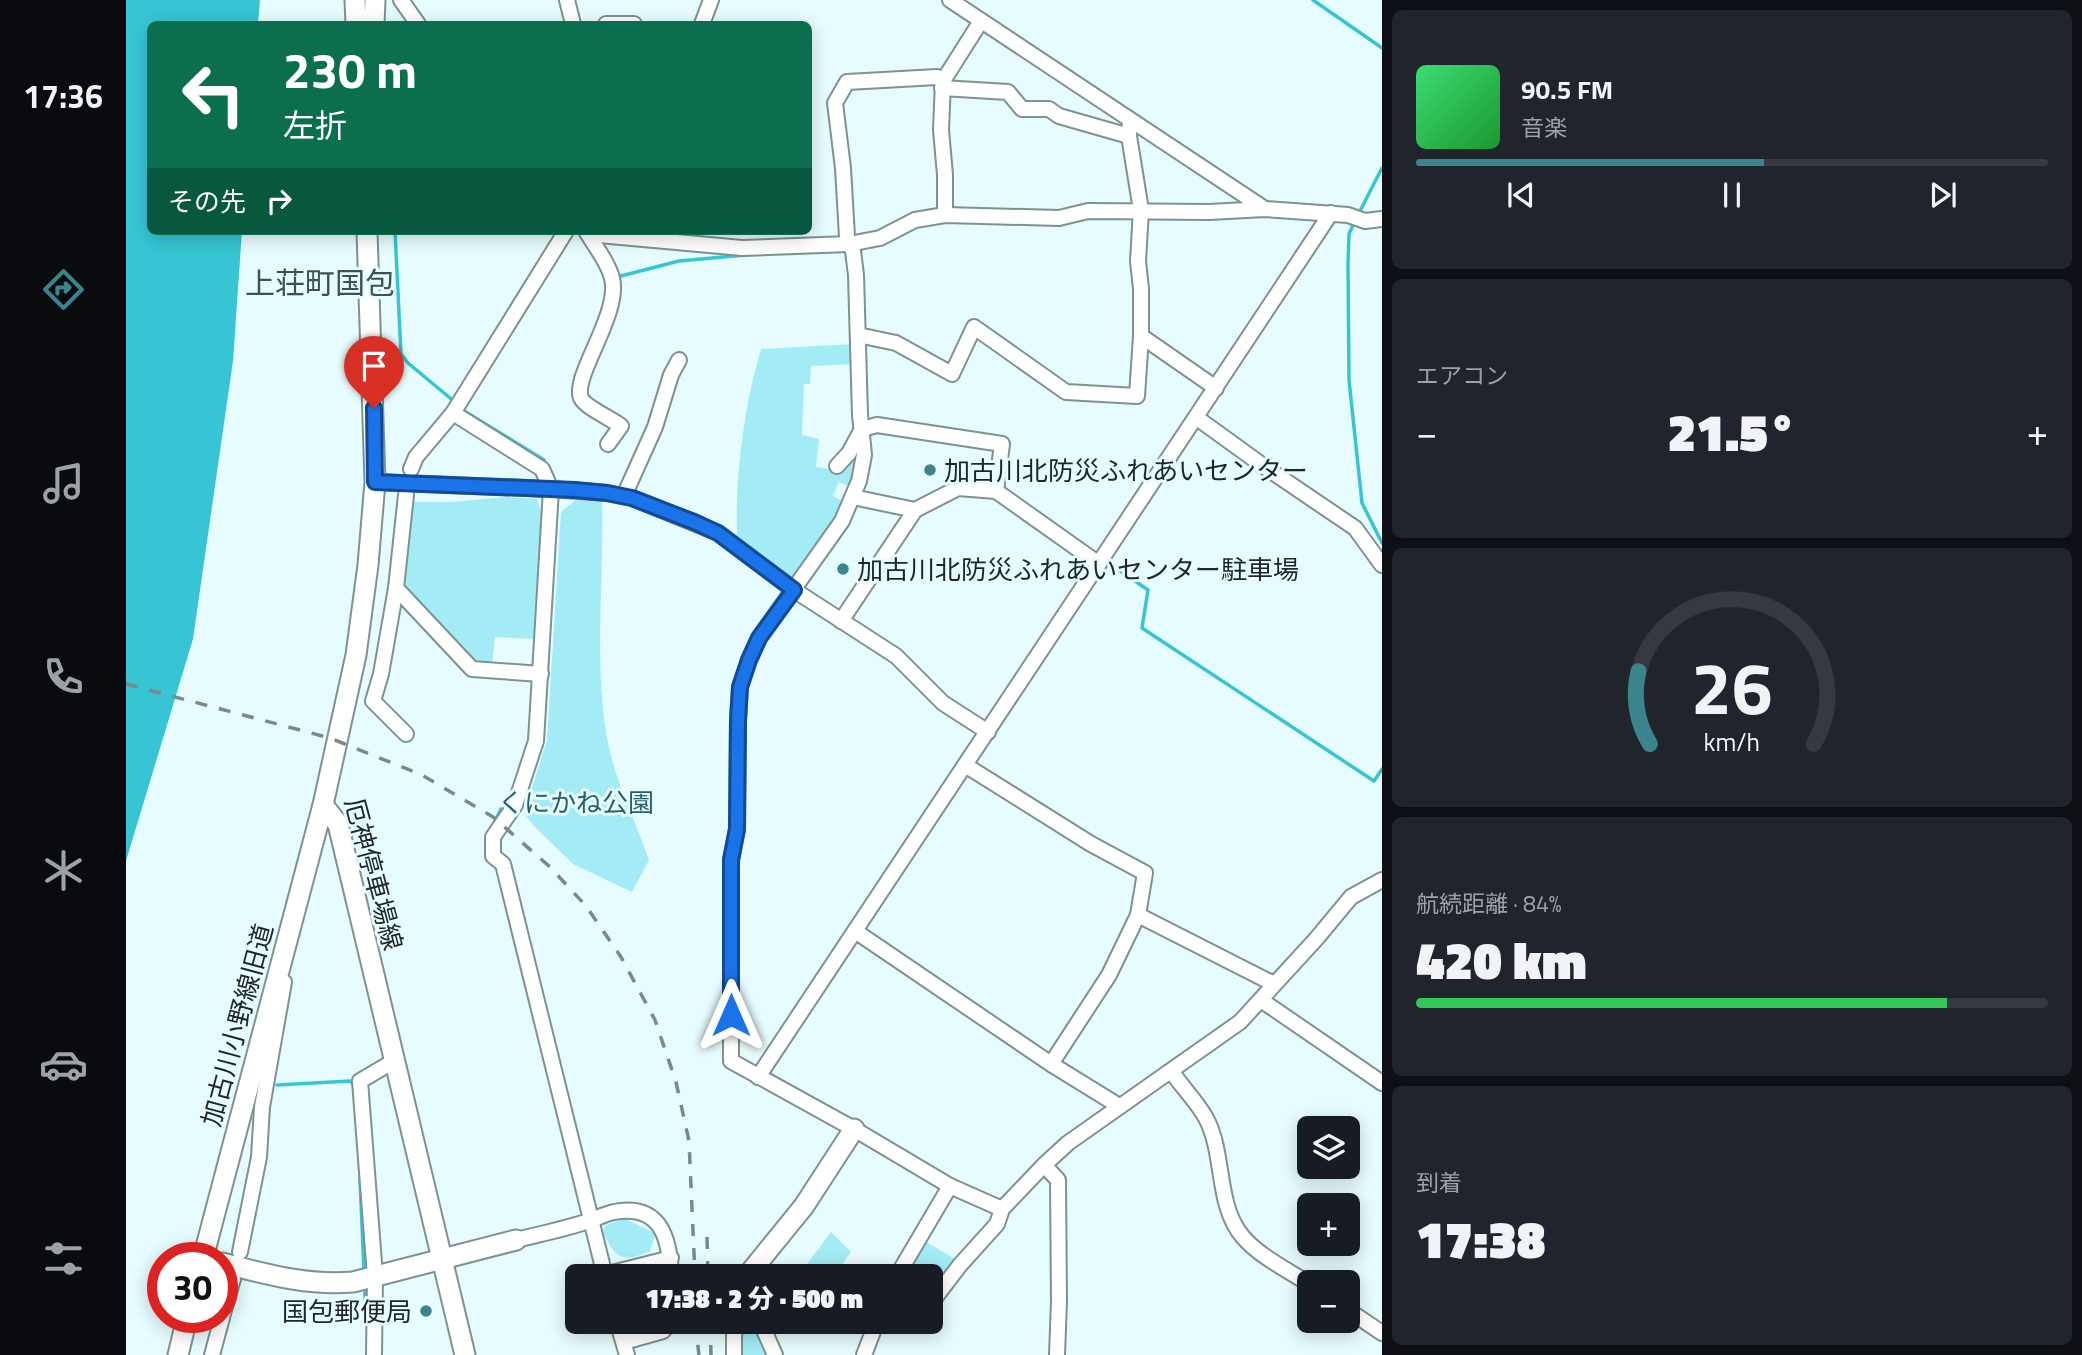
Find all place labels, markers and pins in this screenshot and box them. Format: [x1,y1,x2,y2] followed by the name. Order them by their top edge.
[344,336,404,408] pin
[944,451,1308,490] place label: 加古川北防災ふれあいセンター
[922,462,938,478] marker: 加古川北防災ふれあいセンター
[857,550,1299,589] place label: 加古川北防災ふれあいセンター駐車場
[835,561,851,577] marker: 加古川北防災ふれあいセンター駐車場
[282,1292,412,1331] place label: 国包郵便局
[418,1303,434,1319] marker: 国包郵便局

